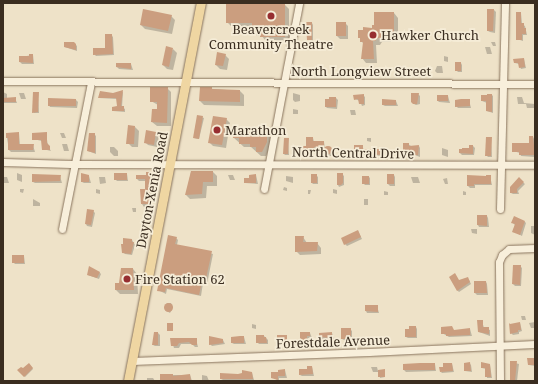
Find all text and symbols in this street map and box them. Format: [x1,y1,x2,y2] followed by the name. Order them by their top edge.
[266,11,276,21] marker: Beavercreek Community Theatre
[209,22,333,53] place label: Beavercreek Community Theatre
[381,27,479,43] place label: Hawker Church
[368,30,378,40] marker: Hawker Church
[291,63,431,79] street label: North Longview Street
[225,122,286,138] place label: Marathon
[212,125,222,135] marker: Marathon
[133,130,171,250] street label: Dayton-Xenia Road
[292,144,414,162] street label: North Central Drive
[135,271,225,287] place label: Fire Station 62
[122,274,132,284] marker: Fire Station 62
[276,332,390,352] street label: Forestdale Avenue

